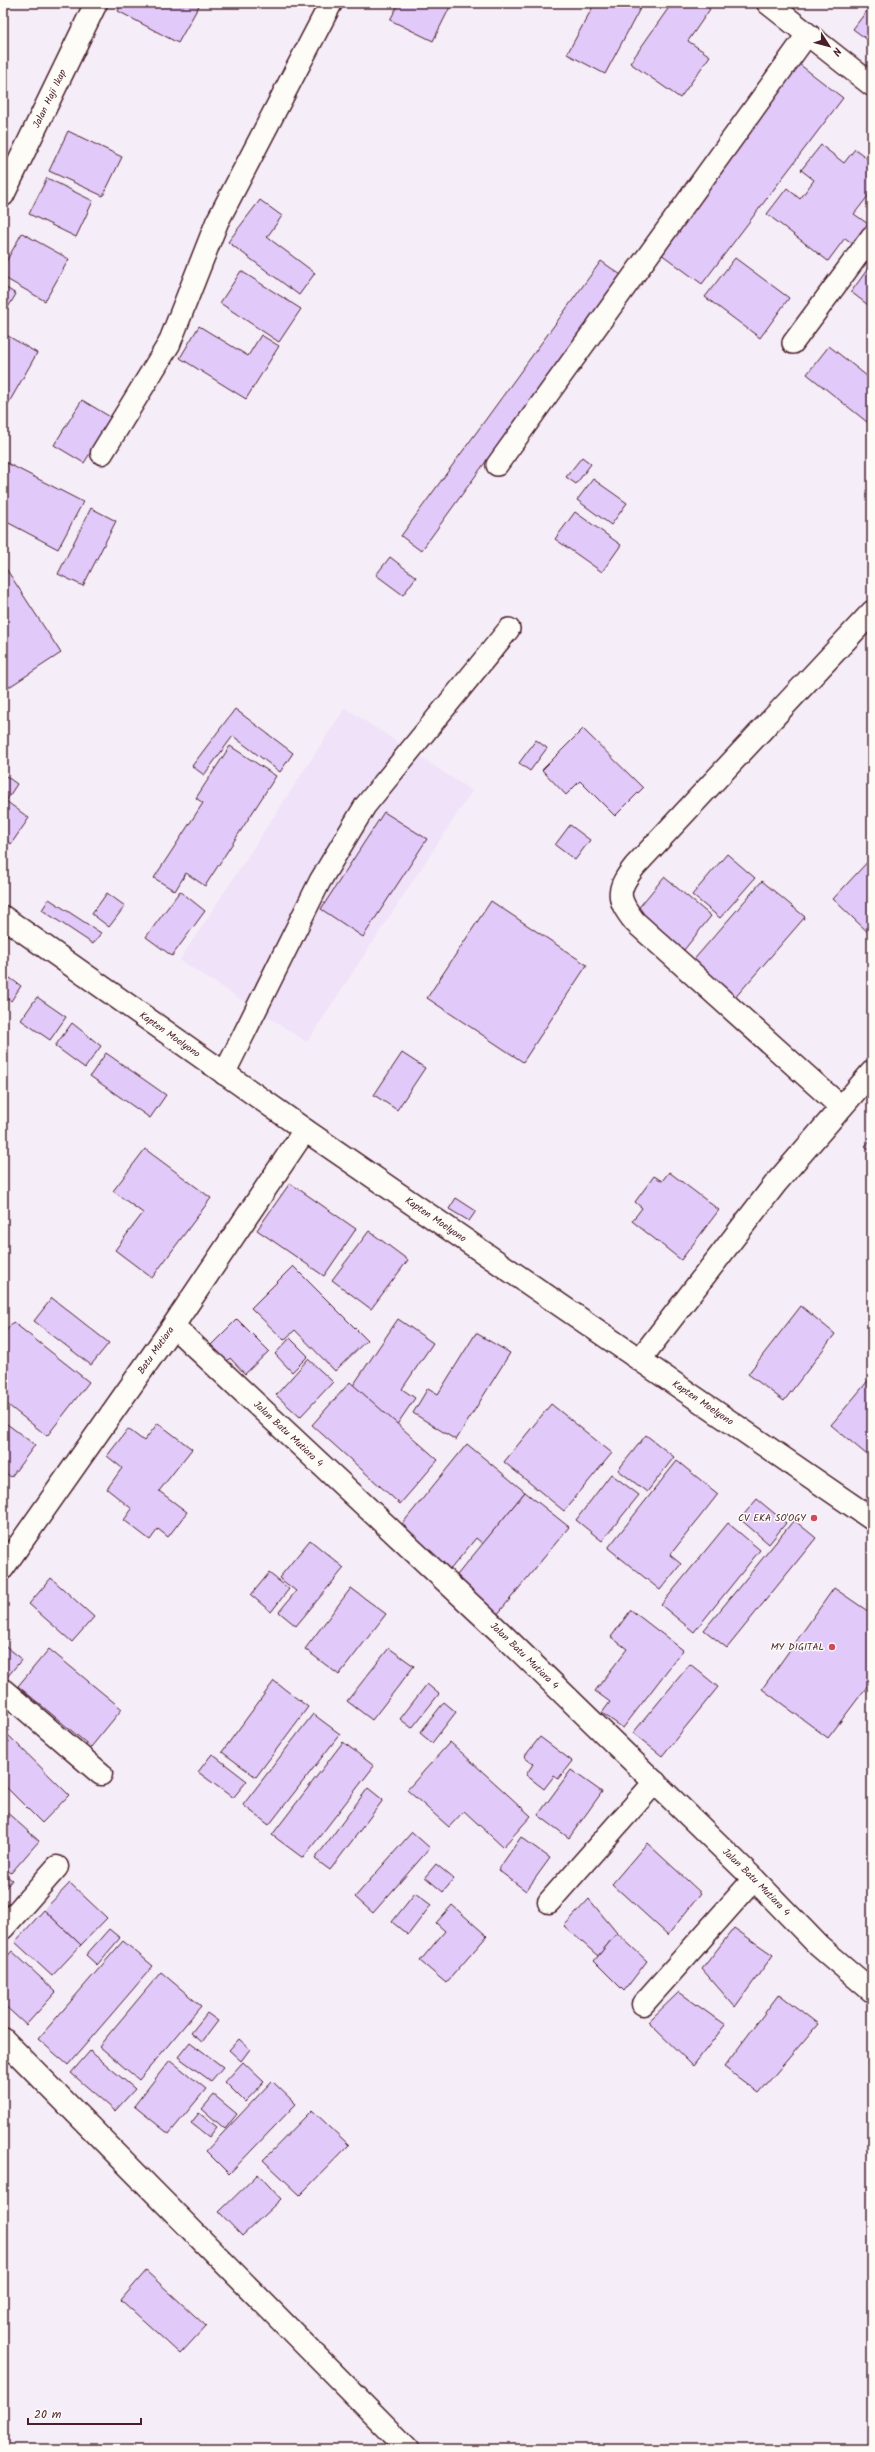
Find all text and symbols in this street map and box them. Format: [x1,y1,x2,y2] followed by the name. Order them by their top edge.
[809,26,849,66] north arrow
[827,43,846,59] text: N
[29,66,71,131] street label: Jalan Haji Ikap
[136,1007,204,1062] street label: Kapten Moelyono
[402,1193,470,1247] street label: Kapten Moelyono
[133,1323,179,1378] street label: Batu Mutiara
[669,1376,737,1430] street label: Kapten Moelyono
[250,1397,327,1471] street label: Jalan Batu Mutiara 4
[738,1510,807,1526] place label: CV EKA SO'OGY
[809,1513,819,1523] marker: CV EKA SO'OGY
[486,1618,563,1694] street label: Jalan Batu Mutiara 4
[771,1639,824,1655] place label: MY DIGITAL
[827,1642,837,1652] marker: MY DIGITAL
[719,1844,794,1920] street label: Jalan Batu Mutiara 4
[28,2400,141,2426] scale bar
[34,2405,62,2424] text: 20 m

